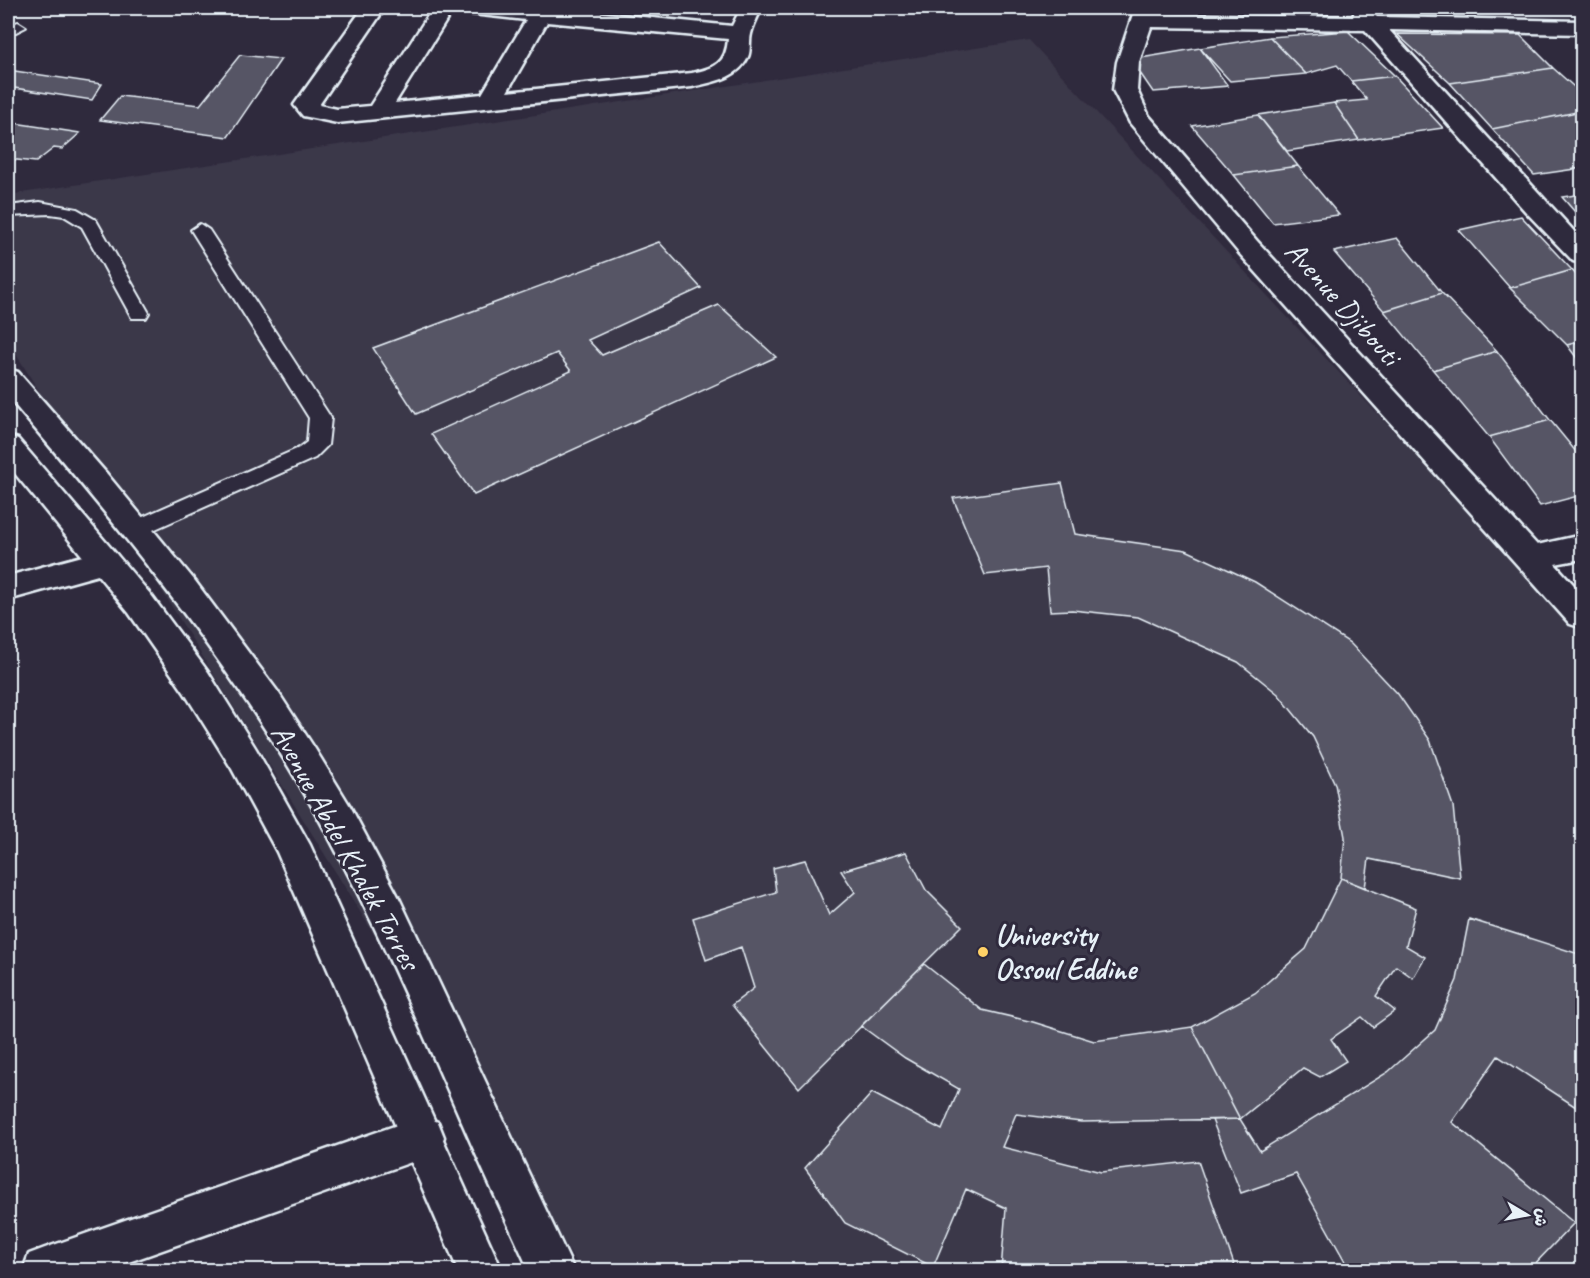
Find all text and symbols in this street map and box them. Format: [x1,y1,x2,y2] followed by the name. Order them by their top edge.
[1277,232,1411,376] street label: Avenue Djibouti
[263,718,431,979] street label: Avenue Abdel Khalek Torres
[995,916,1139,988] place label: University Ossoul Eddine
[976,945,990,959] marker: University Ossoul Eddine
[1497,1185,1557,1245] north arrow
[1529,1207,1552,1228] text: ش

